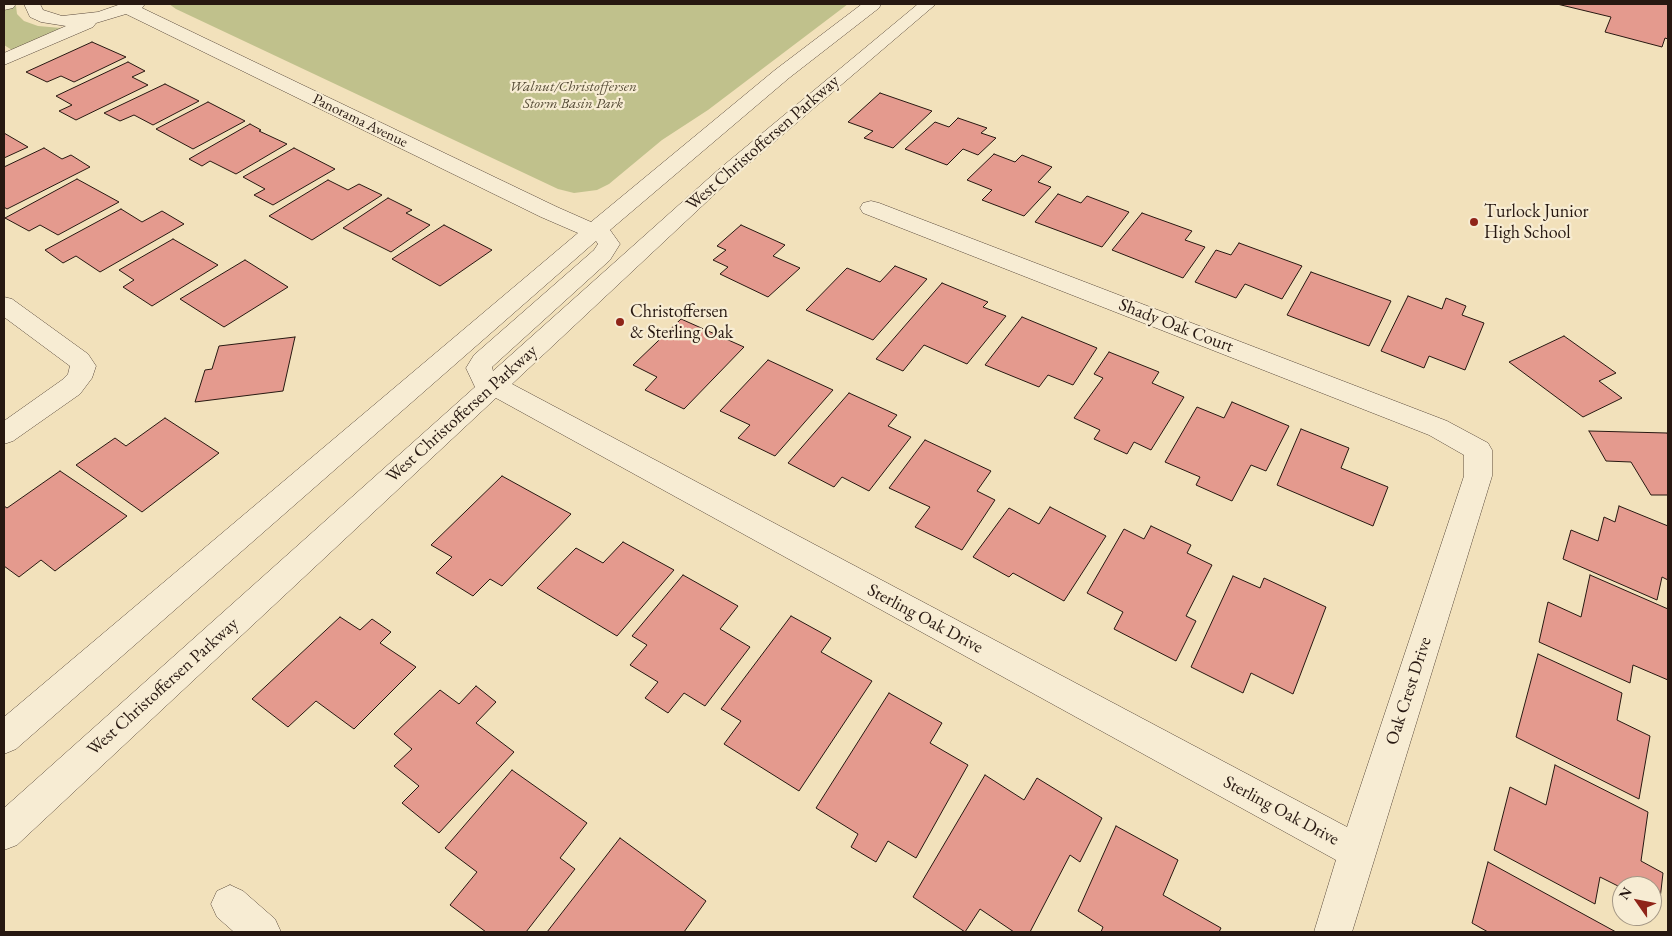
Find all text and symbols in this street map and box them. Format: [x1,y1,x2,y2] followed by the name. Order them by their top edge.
[682,71,844,215] street label: West Christoffersen Parkway
[509,78,637,113] park label: Walnut/Christoffersen Storm Basin Park
[310,90,410,152] street label: Panorama Avenue
[1484,201,1589,243] place label: Turlock Junior High School
[1468,216,1480,228] marker: Turlock Junior High School
[1116,294,1236,358] street label: Shady Oak Court
[630,301,733,344] place label: Christoffersen & Sterling Oak
[614,316,626,328] marker: Christoffersen & Sterling Oak
[382,340,542,488] street label: West Christoffersen Parkway
[863,579,987,659] street label: Sterling Oak Drive
[83,613,243,761] street label: West Christoffersen Parkway
[1381,634,1437,748] street label: Oak Crest Drive
[1219,771,1343,851] street label: Sterling Oak Drive
[1612,876,1662,926] north arrow
[1615,884,1636,903] text: N

